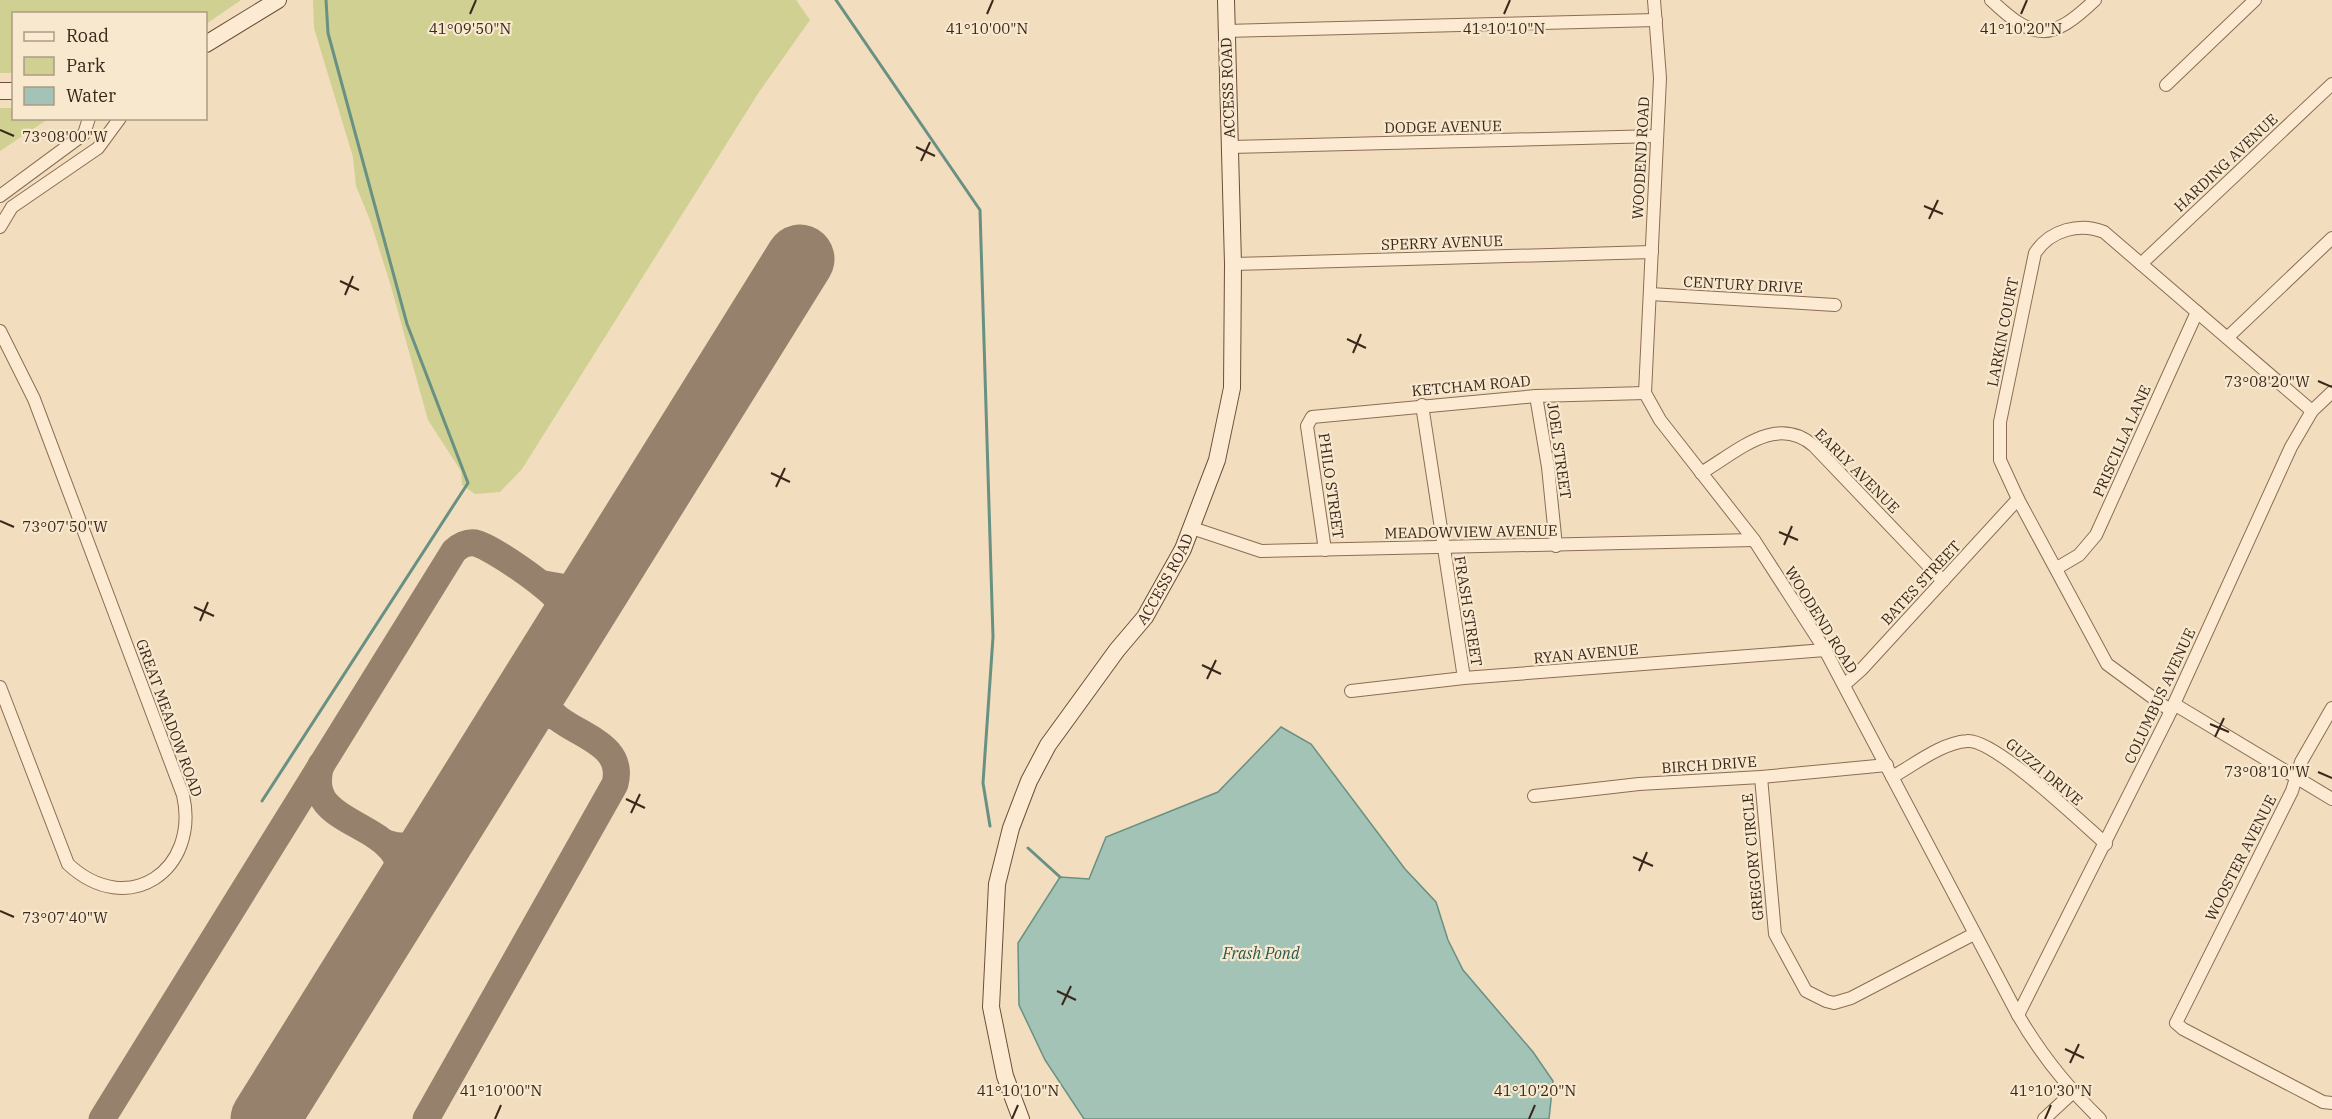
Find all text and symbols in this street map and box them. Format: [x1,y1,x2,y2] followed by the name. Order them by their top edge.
[12,12,207,120] legend
[429,19,511,38] text: 41°09'50"N
[946,19,1028,38] text: 41°10'00"N
[1463,19,1545,38] text: 41°10'10"N
[1980,19,2062,38] text: 41°10'20"N
[66,24,109,47] text: Road
[1216,37,1239,139] street label: ACCESS ROAD
[66,54,106,77] text: Park
[66,84,116,107] text: Water
[1628,96,1653,220] street label: WOODEND ROAD
[2170,110,2282,216] street label: HARDING AVENUE
[1384,116,1502,137] street label: DODGE AVENUE
[22,127,108,146] text: 73°08'00"W
[1381,231,1503,254] street label: SPERRY AVENUE
[1683,272,1803,297] street label: CENTURY DRIVE
[1983,275,2022,388] street label: LARKIN COURT
[1411,371,1531,400] street label: KETCHAM ROAD
[2224,372,2310,391] text: 73°08'20"W
[2088,382,2155,500] street label: PRISCILLA LANE
[1543,402,1576,501] street label: JOEL STREET
[1811,424,1904,517] street label: EARLY AVENUE
[1315,432,1348,540] street label: PHILO STREET
[22,517,108,536] text: 73°07'50"W
[1384,520,1558,543] street label: MEADOWVIEW AVENUE
[1133,531,1197,628] street label: ACCESS ROAD
[1877,536,1965,629] street label: BATES STREET
[1450,554,1487,668] street label: FRASH STREET
[1781,563,1862,677] street label: WOODEND ROAD
[2120,625,2199,767] street label: COLUMBUS AVENUE
[132,636,207,799] street label: GREAT MEADOW ROAD
[1533,639,1639,668] street label: RYAN AVENUE
[2002,734,2087,809] street label: GUZZI DRIVE
[1661,752,1757,777] street label: BIRCH DRIVE
[2224,762,2310,781] text: 73°08'10"W
[1737,792,1768,922] street label: GREGORY CIRCLE
[2201,792,2281,924] street label: WOOSTER AVENUE
[22,908,108,927] text: 73°07'40"W
[1221,943,1300,963] water label: Frash Pond
[460,1081,542,1100] text: 41°10'00"N
[977,1081,1059,1100] text: 41°10'10"N
[1494,1081,1576,1100] text: 41°10'20"N
[2010,1081,2092,1100] text: 41°10'30"N

